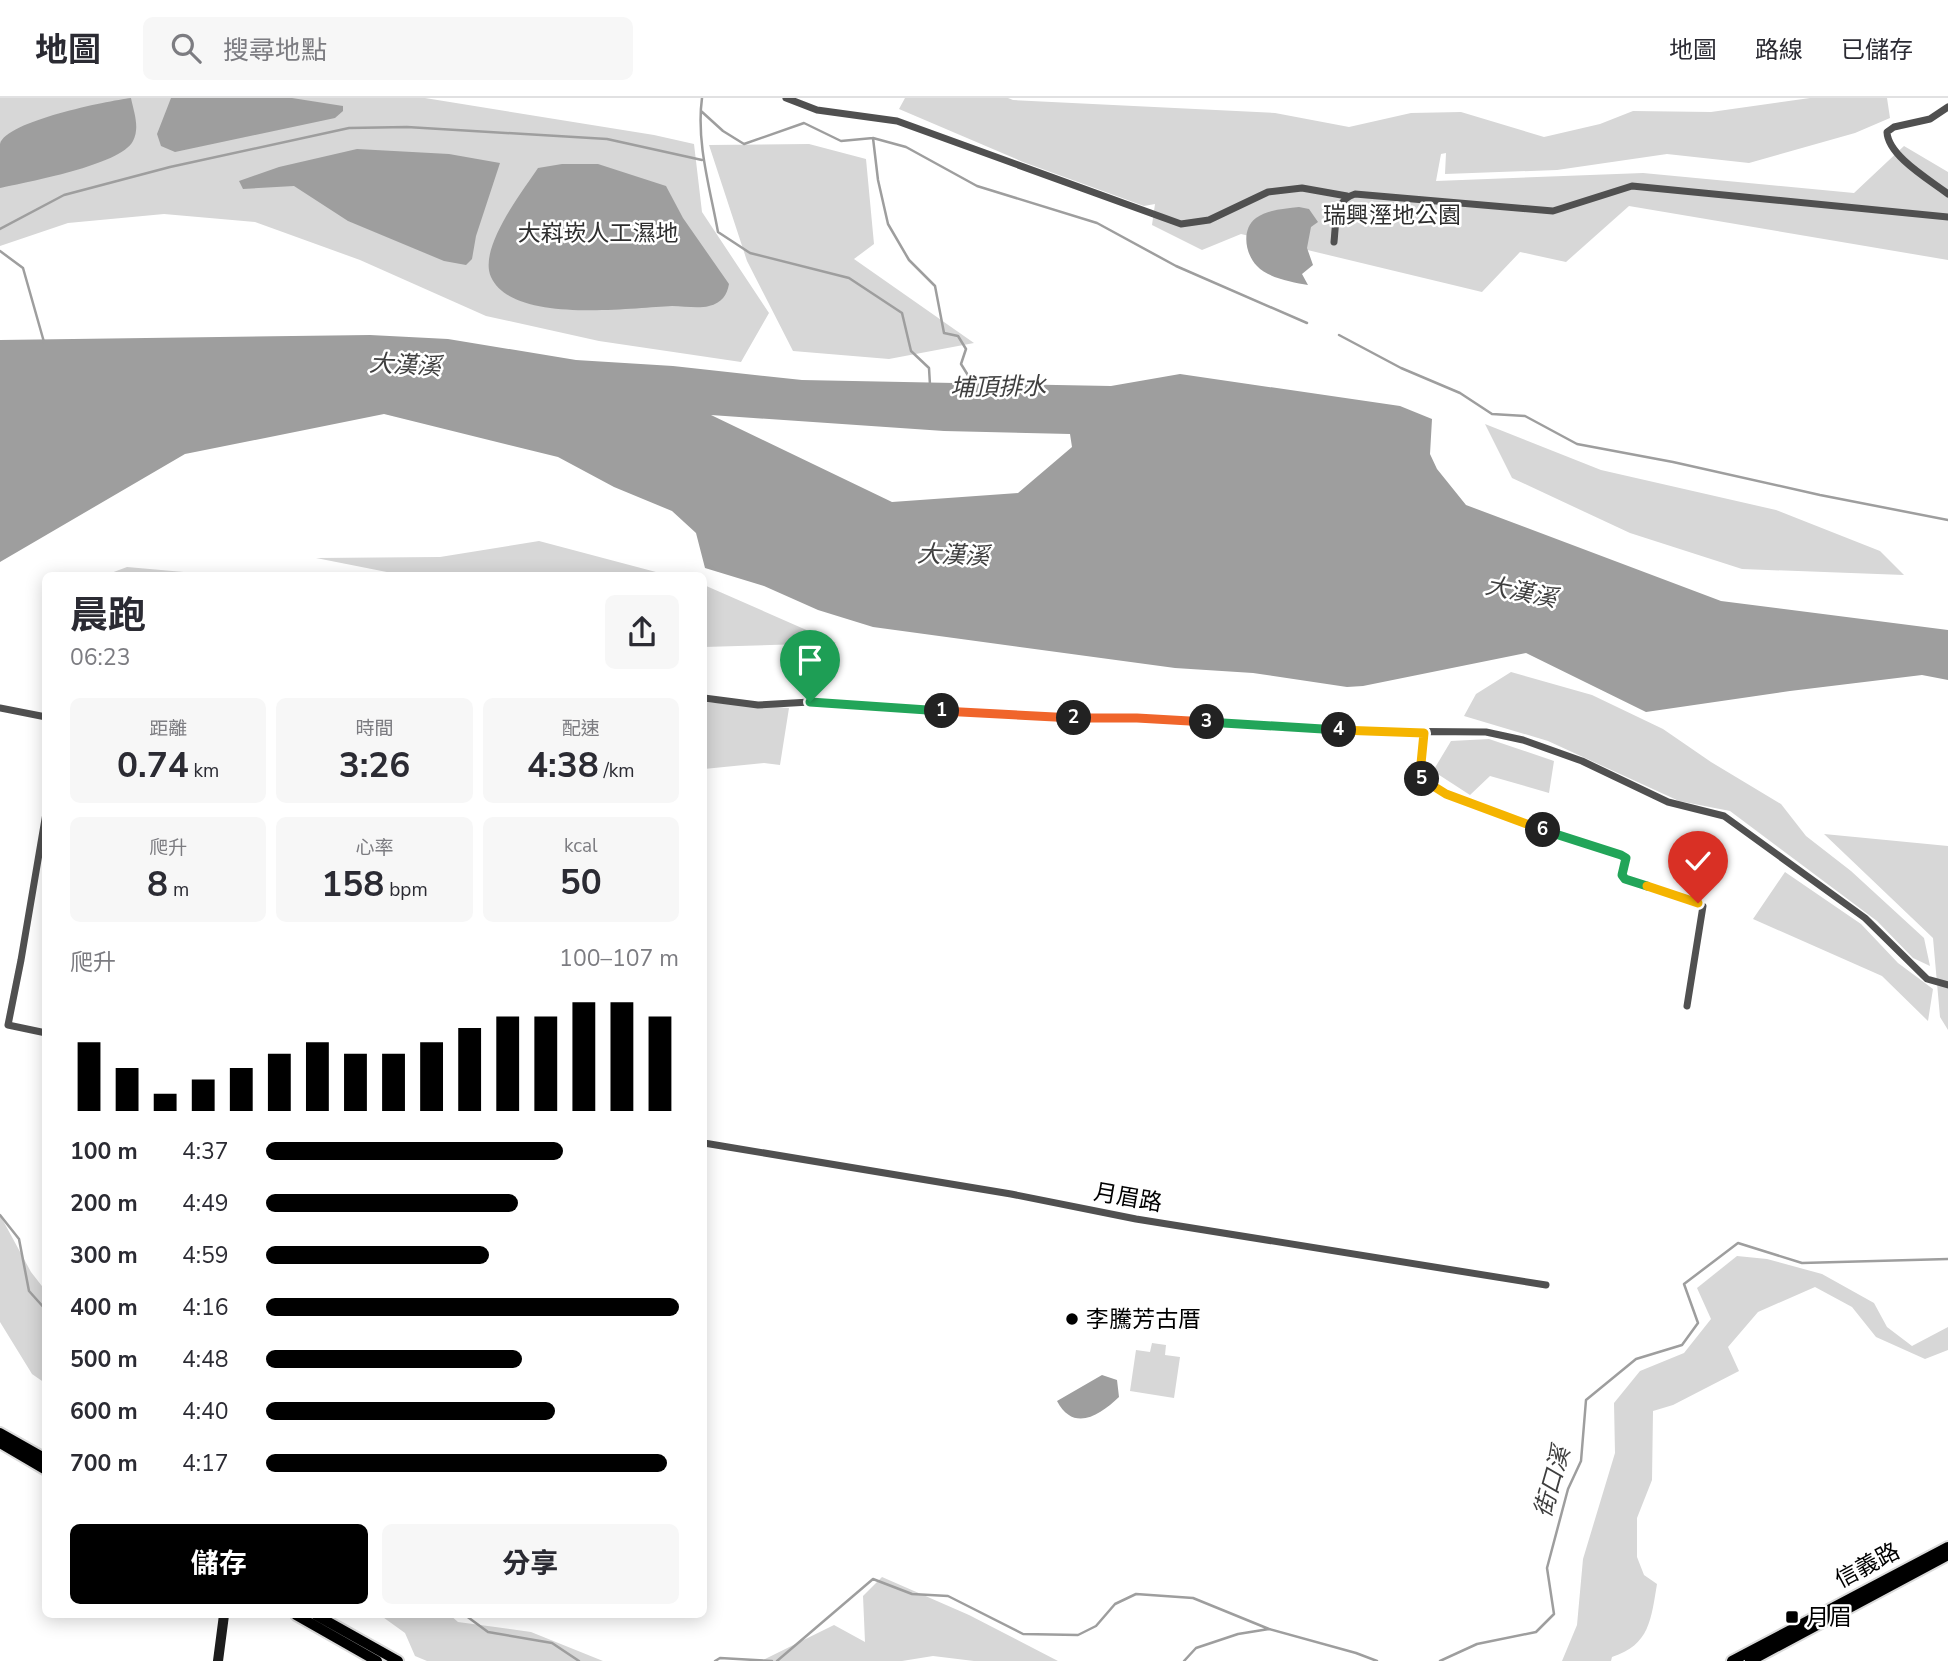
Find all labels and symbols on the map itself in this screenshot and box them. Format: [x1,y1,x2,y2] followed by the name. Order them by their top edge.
[1323,200,1461,231] park label: 瑞興溼地公園
[518,218,679,249] park label: 大嵙崁人工濕地
[368,347,445,383] water label: 大漢溪
[950,370,1047,404] water label: 埔頂排水
[916,538,993,572] water label: 大漢溪
[1483,569,1562,615] water label: 大漢溪
[780,630,840,702] pin
[925,694,960,728] pin: 1
[1056,700,1092,736] pin: 2
[1190,704,1224,740] pin: 3
[1322,712,1356,748] pin: 4
[1404,762,1440,796] pin: 5
[1526,812,1560,848] pin: 6
[1668,831,1728,903] pin
[1091,1176,1165,1219] street label: 月眉路
[1086,1304,1201,1335] place label: 李騰芳古厝
[1064,1311,1080,1327] marker: 李騰芳古厝
[1527,1440,1578,1521] water label: 街口溪
[1829,1536,1905,1595] street label: 信義路
[1806,1602,1852,1633] place label: 月眉
[1784,1609,1800,1625] marker: 月眉

